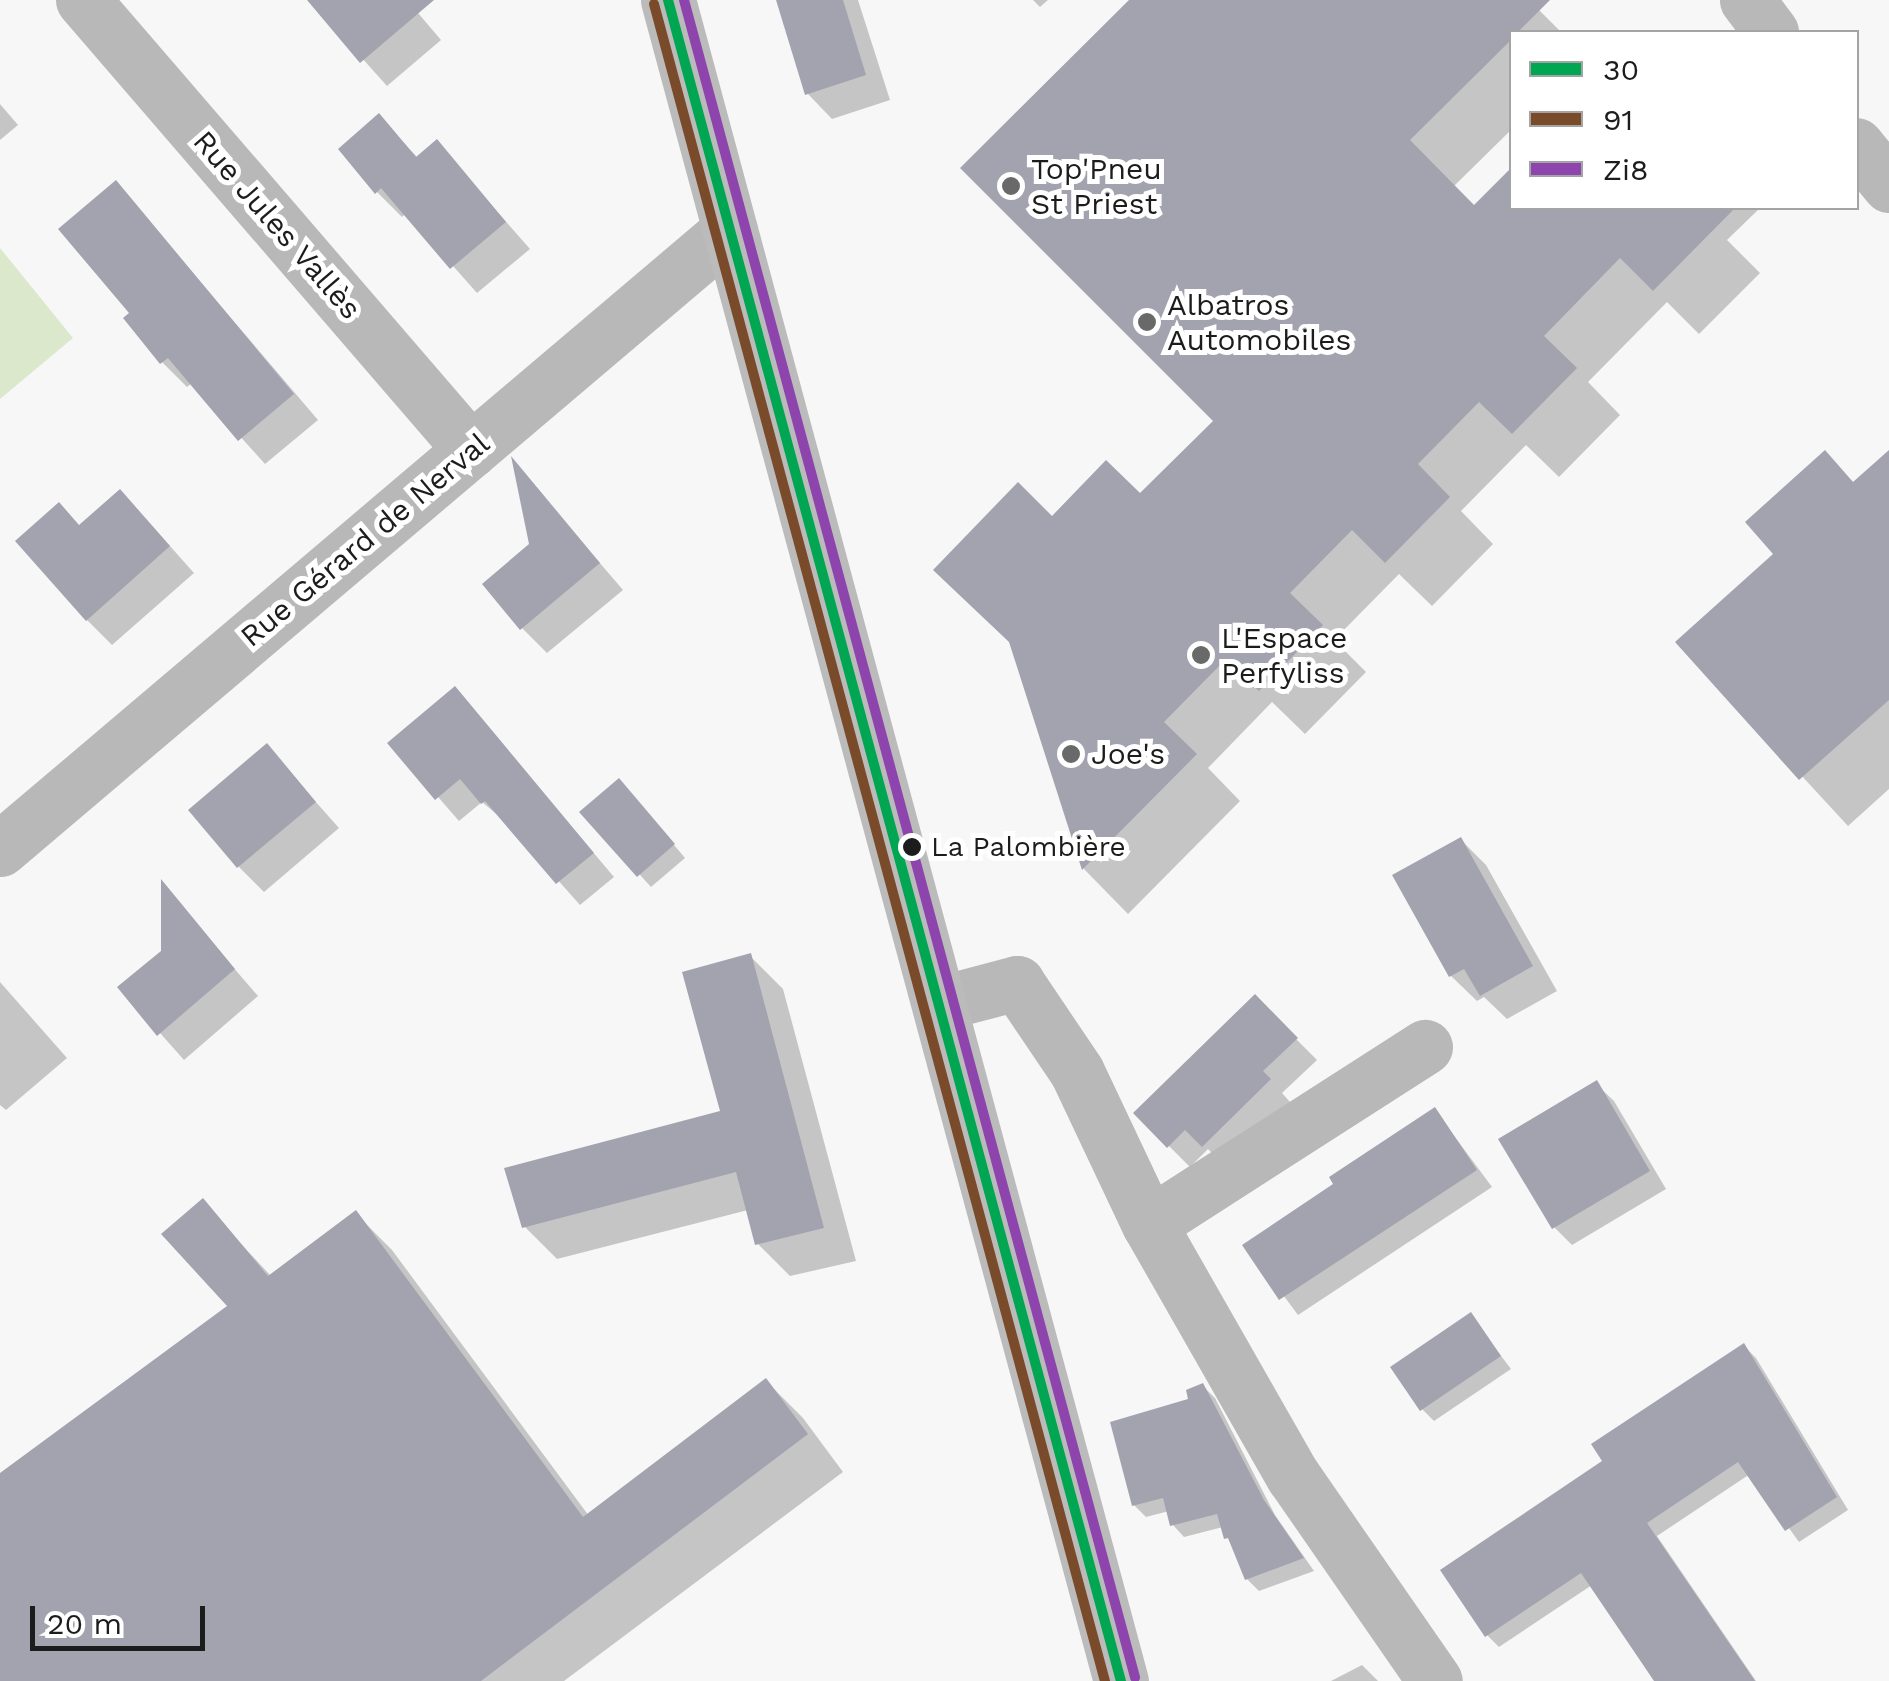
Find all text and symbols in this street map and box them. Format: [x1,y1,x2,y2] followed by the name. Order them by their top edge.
[1509,30,1859,210] legend
[1603,52,1639,87] text: 30
[1603,102,1633,137] text: 91
[185,123,369,327] street label: Rue Jules Vallès
[1031,151,1162,222] place label: Top'Pneu St Priest
[1603,152,1648,187] text: Zi8
[1000,175,1022,197] marker: Top'Pneu St Priest
[1167,287,1351,358] place label: Albatros Automobiles
[1136,311,1158,333] marker: Albatros Automobiles
[233,426,497,654] street label: Rue Gérard de Nerval
[1221,620,1347,690] place label: L'Espace Perfyliss
[1190,644,1212,666] marker: L'Espace Perfyliss
[1091,736,1165,772] place label: Joe's
[1060,743,1082,765] marker: Joe's
[931,830,1126,864] place label: La Palombière
[902,837,922,857] marker: La Palombière
[35,1586,210,1648] scale bar
[47,1606,122,1641] text: 20 m

